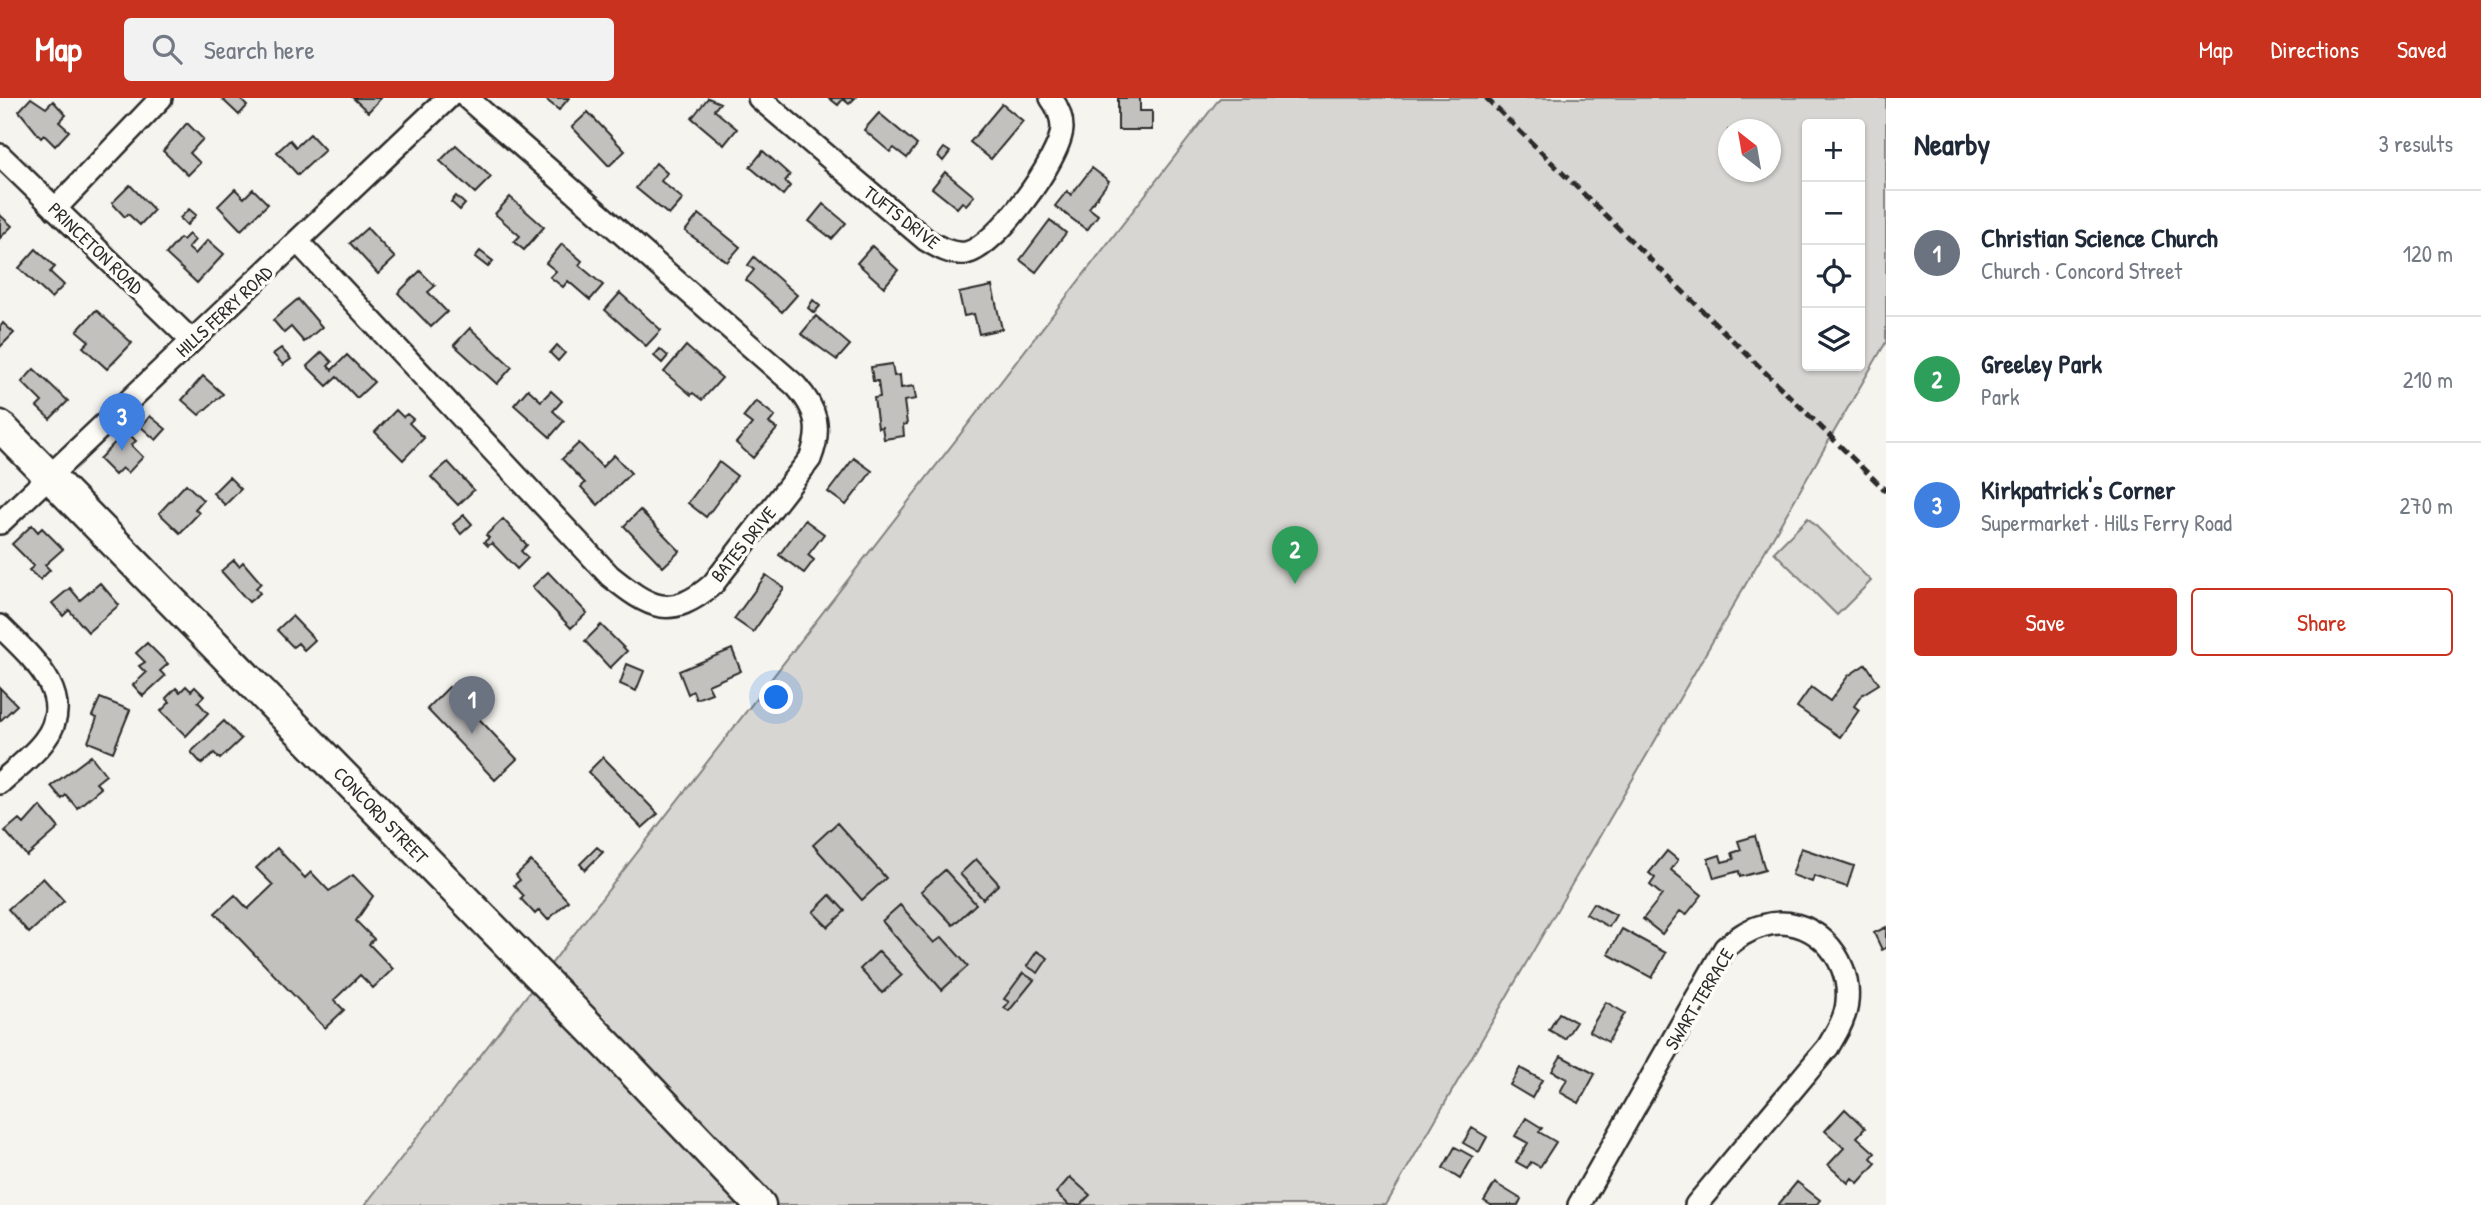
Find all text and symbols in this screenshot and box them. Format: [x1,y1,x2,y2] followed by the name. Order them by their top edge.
[124,18,614,81] search box
[35,27,82,71] text: Map
[148,30,186,68] icon: search
[204,32,315,67] text: Search here
[2199,33,2233,65] text: Map
[2271,33,2359,65] text: Directions
[2397,33,2446,65] text: Saved
[1718,119,1781,182] north arrow
[1802,119,1865,371] map controls
[1802,119,1865,182] button: +
[1914,124,1990,164] text: Nearby
[2378,128,2453,159] text: 3 results
[859,179,946,255] street label: TUFTS DRIVE
[1802,182,1865,245] button: −
[43,196,149,300] street label: PRINCETON ROAD
[1981,220,2218,255] text: Christian Science Church
[1933,238,1941,269] text: 1
[2403,238,2453,269] text: 120 m
[1802,245,1865,308] button: locate
[1981,255,2182,286] text: Church · Concord Street
[170,259,278,363] street label: HILLS FERRY ROAD
[1802,308,1865,371] button: layers
[1981,346,2102,381] text: Greeley Park
[1932,364,1942,395] text: 2
[2403,364,2453,395] text: 210 m
[1981,381,2019,412] text: Park
[99,393,145,451] pin: 3
[1981,472,2175,507] text: Kirkpatrick's Corner
[1932,490,1942,521] text: 3
[2400,490,2453,521] text: 270 m
[704,500,782,587] street label: BATES DRIVE
[1981,507,2232,538] text: Supermarket · Hills Ferry Road
[1272,526,1318,584] pin: 2
[1914,588,2177,656] button: Save
[2191,588,2453,656] button: Share
[449,676,495,734] pin: 1
[759,680,793,714] your location
[328,761,435,870] street label: CONCORD STREET
[1658,943,1740,1055] street label: SWART TERRACE

